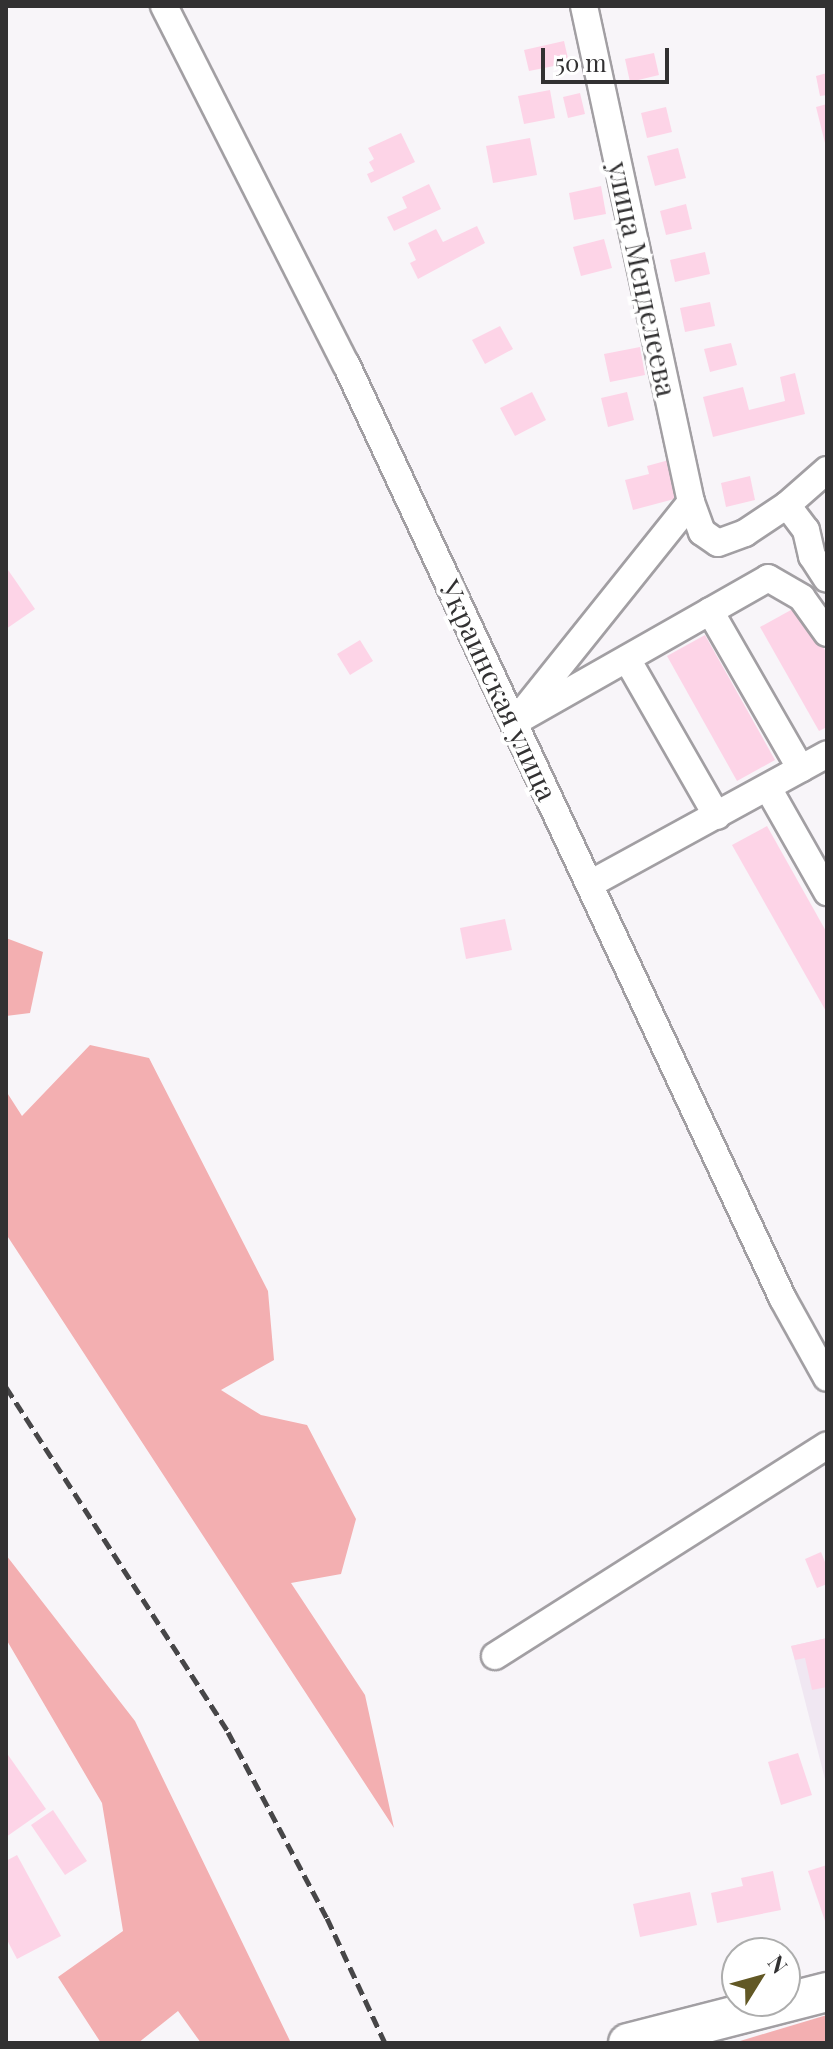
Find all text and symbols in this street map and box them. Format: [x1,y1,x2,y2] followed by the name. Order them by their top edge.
[545,32,673,82] scale bar
[555,46,607,78] text: 50 m
[602,159,684,399] street label: улица Менделеева
[433,574,565,806] street label: Украинская улица
[721,1937,801,2017] north arrow
[762,1948,795,1979] text: N

